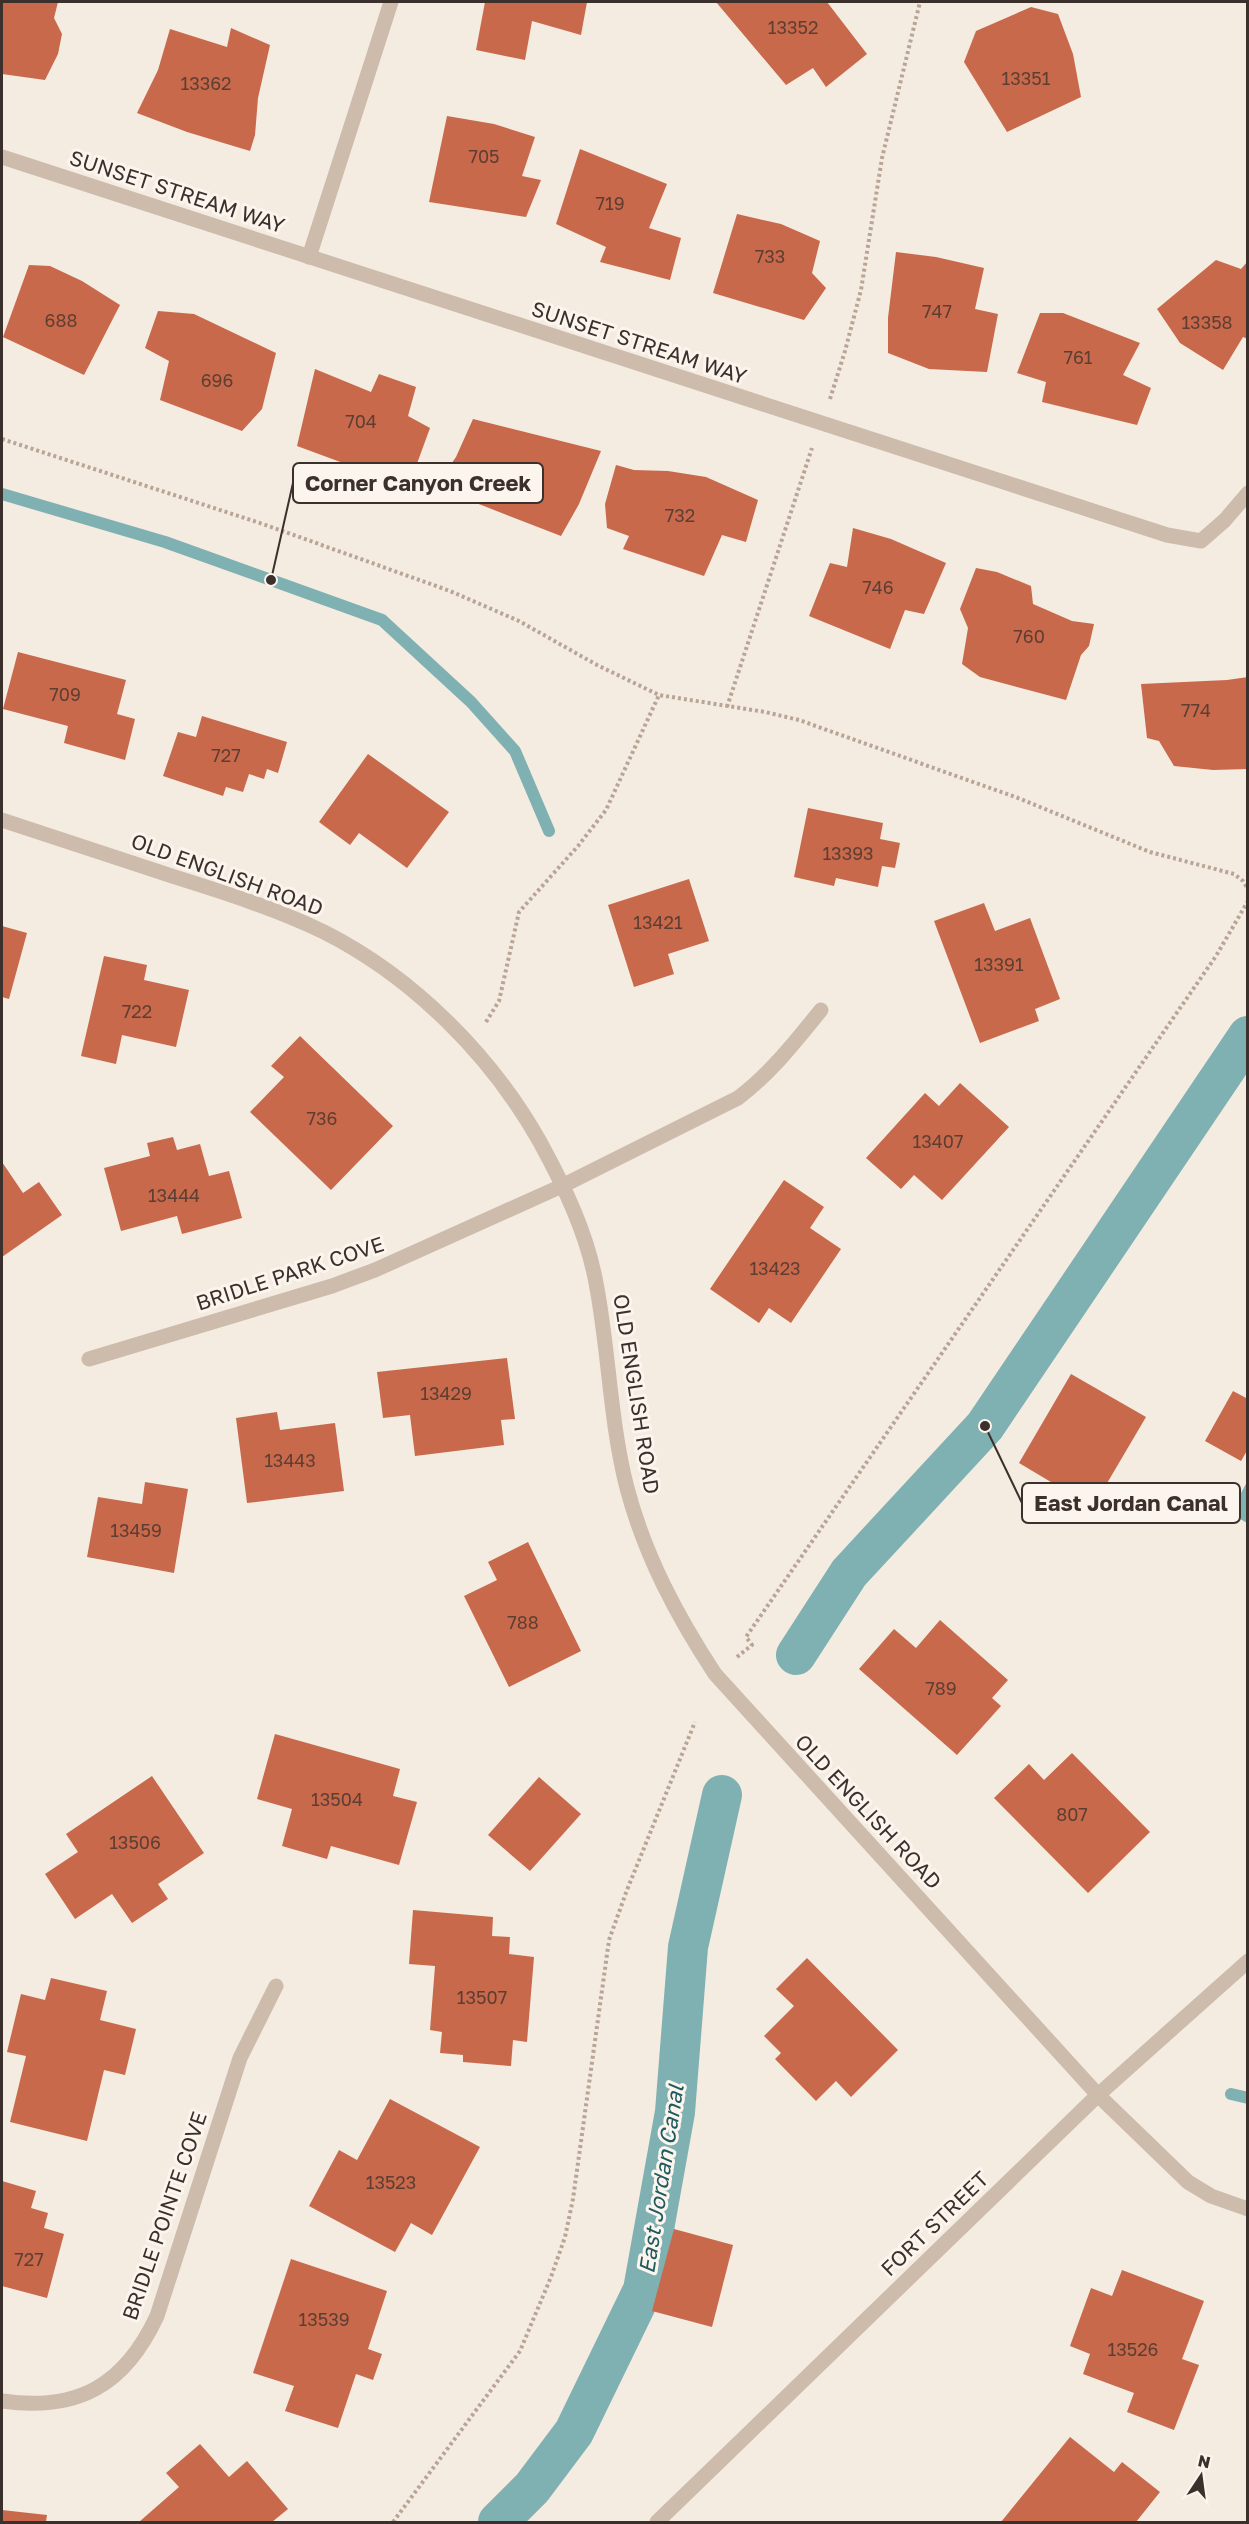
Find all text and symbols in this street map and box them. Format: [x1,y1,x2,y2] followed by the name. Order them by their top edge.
[768,16,818,38] house number: 13352
[1002,67,1051,89] house number: 13351
[180,72,232,94] house number: 13362
[67,144,289,238] street label: SUNSET STREAM WAY
[468,145,500,167] house number: 705
[595,192,625,214] house number: 719
[755,245,785,267] house number: 733
[529,295,751,389] street label: SUNSET STREAM WAY
[922,300,952,322] house number: 747
[45,309,77,331] house number: 688
[1181,311,1233,333] house number: 13358
[1063,346,1093,368] house number: 761
[201,369,233,391] house number: 696
[345,410,377,432] house number: 704
[293,463,543,503] callout: Corner Canyon Creek
[305,469,531,496] text: Corner Canyon Creek
[665,504,695,526] house number: 732
[862,576,894,598] house number: 746
[1013,625,1045,647] house number: 760
[49,683,81,705] house number: 709
[1181,699,1211,721] house number: 774
[211,744,241,766] house number: 727
[128,827,327,921] street label: OLD ENGLISH ROAD
[822,842,874,864] house number: 13393
[633,911,683,933] house number: 13421
[974,953,1024,975] house number: 13391
[122,1000,152,1022] house number: 722
[307,1107,337,1129] house number: 736
[913,1130,963,1152] house number: 13407
[148,1184,200,1206] house number: 13444
[192,1230,387,1316] street label: BRIDLE PARK COVE
[749,1257,801,1279] house number: 13423
[608,1292,666,1496] street label: OLD ENGLISH ROAD
[420,1382,472,1404] house number: 13429
[264,1449,316,1471] house number: 13443
[1022,1483,1240,1523] callout: East Jordan Canal
[1034,1489,1228,1516] text: East Jordan Canal
[110,1519,162,1541] house number: 13459
[507,1611,539,1633] house number: 788
[925,1677,957,1699] house number: 789
[790,1728,947,1894] street label: OLD ENGLISH ROAD
[311,1788,363,1810] house number: 13504
[1056,1803,1088,1825] house number: 807
[109,1831,161,1853] house number: 13506
[457,1986,507,2008] house number: 13507
[632,2082,689,2275] water label: East Jordan Canal
[116,2108,212,2323] street label: BRIDLE POINTE COVE
[875,2165,994,2281] street label: FORT STREET
[366,2171,416,2193] house number: 13523
[14,2248,44,2270] house number: 727
[298,2308,350,2330] house number: 13539
[1107,2338,1159,2360] house number: 13526
[1171,2446,1231,2506] north arrow
[1196,2450,1213,2472] text: N

